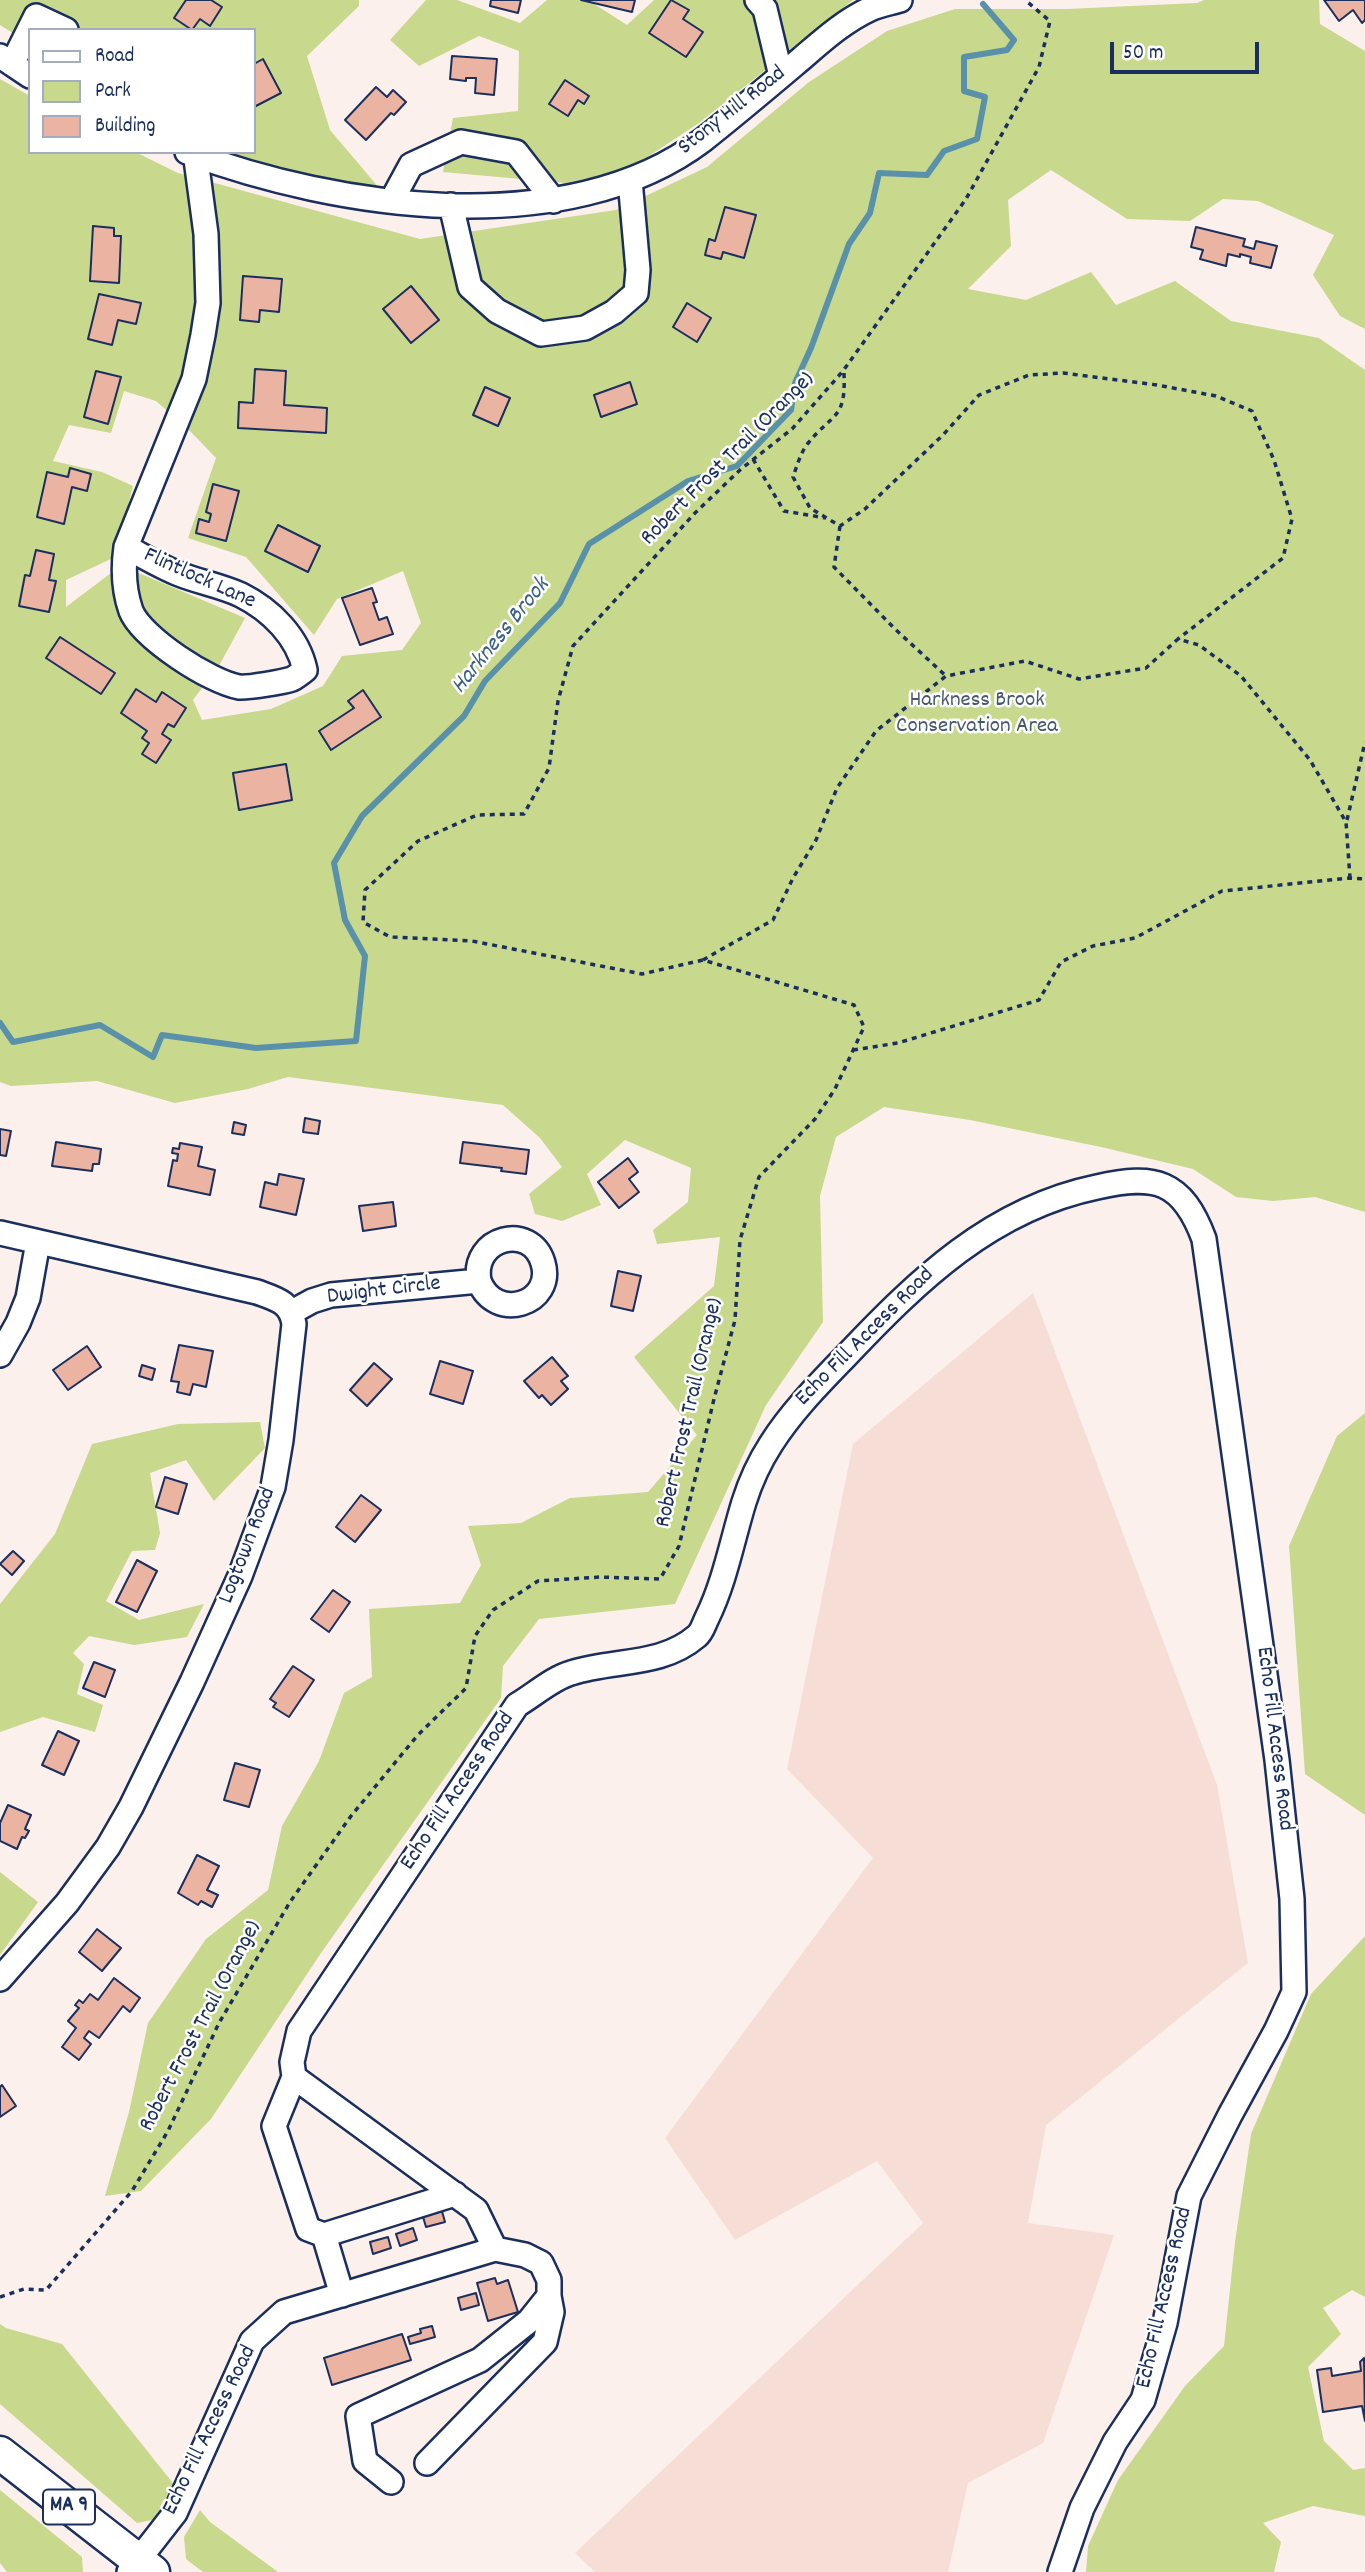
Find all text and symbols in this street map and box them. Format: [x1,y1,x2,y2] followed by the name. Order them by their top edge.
[28,28,256,154] legend
[1113,28,1262,72] scale bar
[1123,39,1163,69] text: 50 m
[95,42,134,72] text: Road
[674,61,792,163] street label: Stony Hill Road
[95,77,131,107] text: Park
[95,112,155,142] text: Building
[636,367,822,553] street label: Robert Frost Trail (Orange)
[139,543,259,617] street label: Flintlock Lane
[446,573,558,701] water label: Harkness Brook
[896,688,1058,742] park label: Harkness Brook Conservation Area
[791,1263,941,1413] street label: Echo Fill Access Road
[326,1271,442,1313] street label: Dwight Circle
[651,1296,731,1530] street label: Robert Frost Trail (Orange)
[214,1484,284,1608] street label: Logtown Road
[1248,1645,1298,1833] street label: Echo Fill Access Road
[396,1708,522,1876] street label: Echo Fill Access Road
[135,1917,269,2137] street label: Robert Frost Trail (Orange)
[1132,2205,1200,2391] street label: Echo Fill Access Road
[158,2342,264,2520] street label: Echo Fill Access Road
[43,2490,95,2524] road number: MA 9

